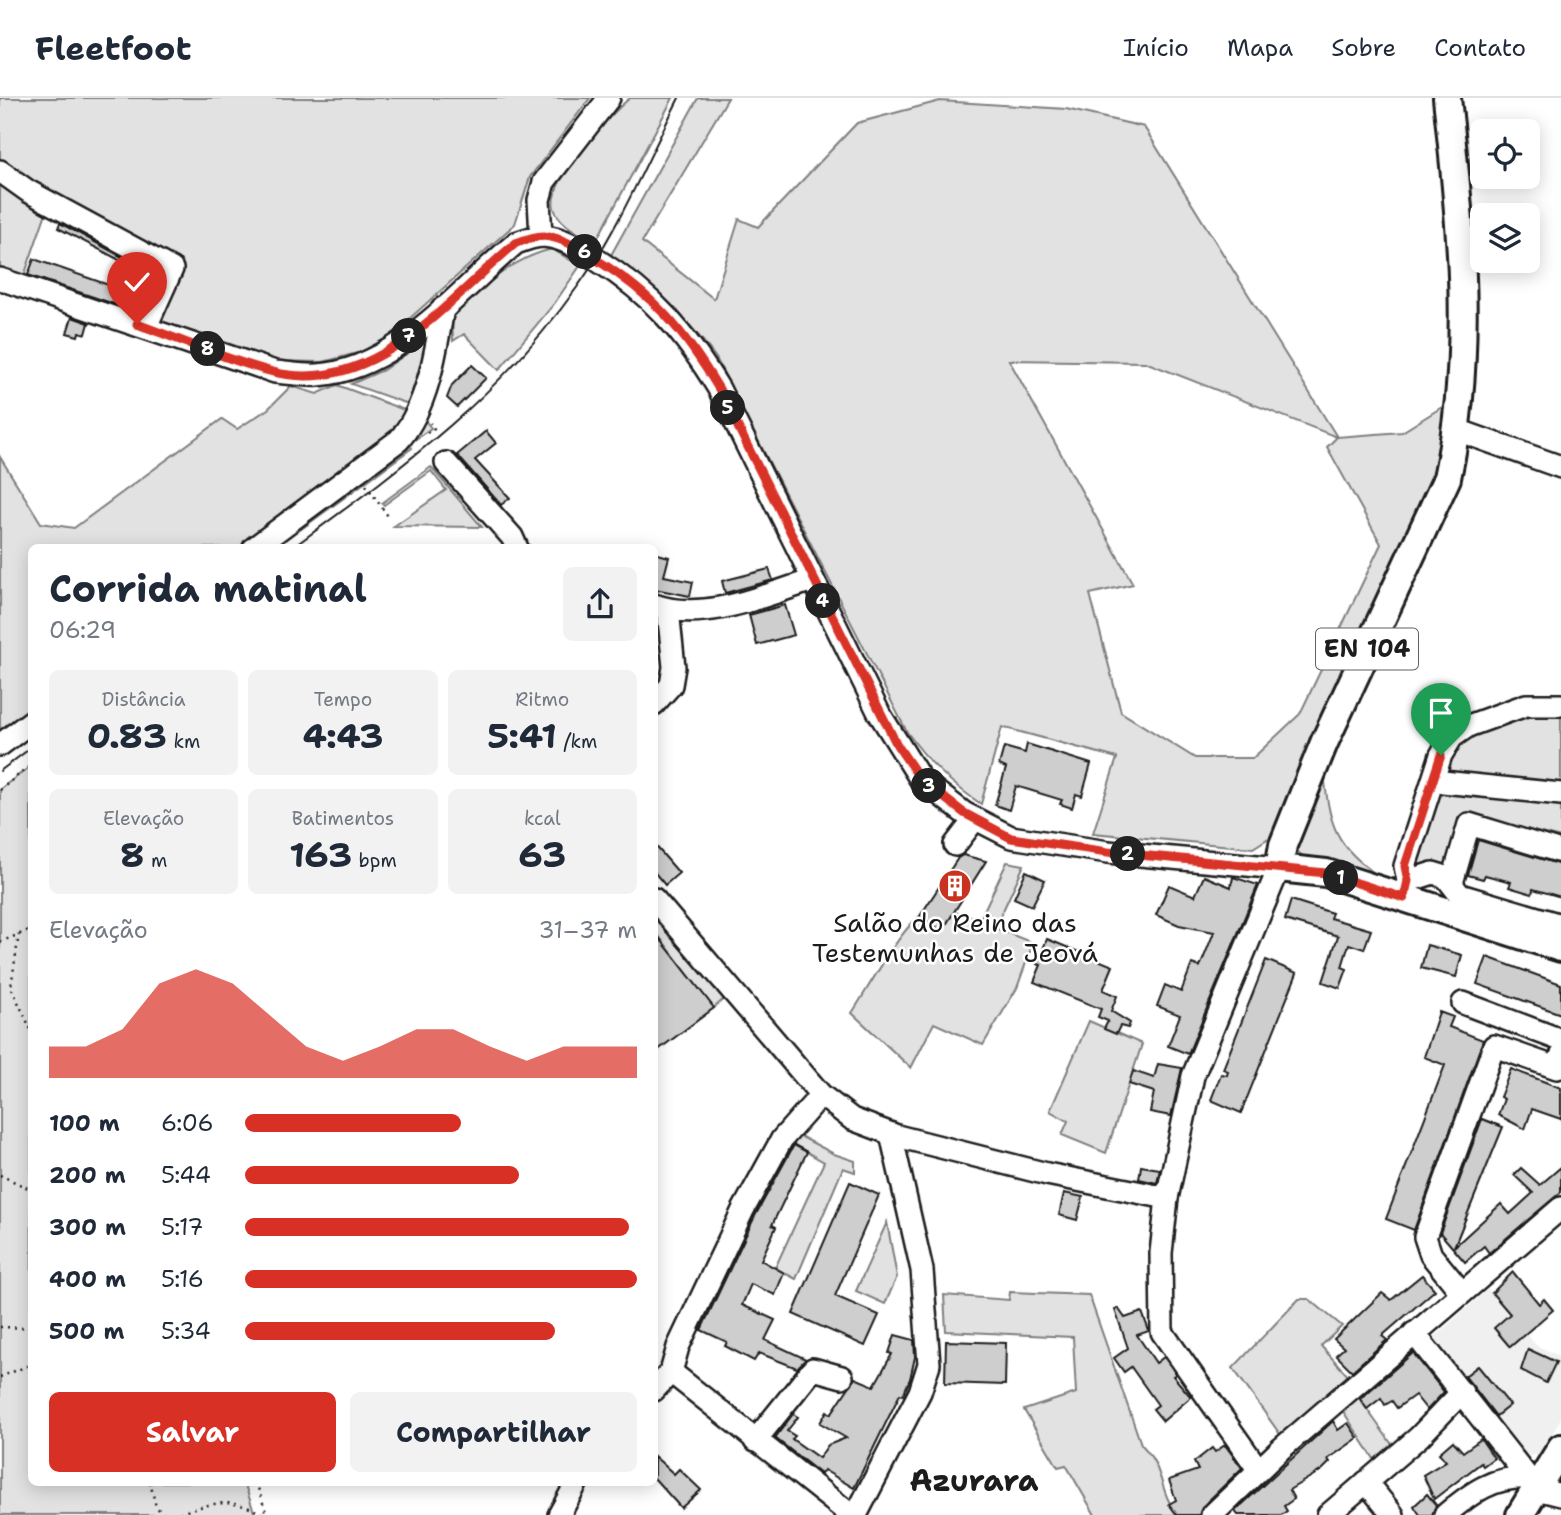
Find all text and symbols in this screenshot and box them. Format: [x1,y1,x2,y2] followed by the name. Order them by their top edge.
[35,26,192,71] text: Fleetfoot
[1123,32,1189,64] text: Início
[1227,32,1293,64] text: Mapa
[1331,32,1396,64] text: Sobre
[1434,32,1526,64] text: Contato
[1470,119,1540,273] map controls
[1470,119,1540,189] button: locate
[1470,203,1540,273] button: layers
[568,234,602,270] pin: 6
[578,239,591,264] text: 6
[107,252,167,324] pin
[118,263,156,301] icon: check
[392,318,426,354] pin: 7
[402,323,415,348] text: 7
[190,331,226,366] pin: 8
[201,336,214,361] text: 8
[710,390,746,426] pin: 5
[722,395,733,420] text: 5
[49,563,367,614] text: Corrida matinal
[563,567,637,641] button: share
[806,584,840,618] pin: 4
[816,588,829,613] text: 4
[49,615,116,645] text: 06:29
[1316,628,1418,670] road number: EN 104
[1411,683,1471,755] pin
[102,687,186,712] text: Distância
[314,687,372,712] text: Tempo
[515,687,569,712] text: Ritmo
[1422,694,1460,732] icon: arrive
[87,712,167,759] text: 0.83
[302,712,384,759] text: 4:43
[487,712,557,759] text: 5:41
[167,729,201,754] text: km
[557,729,597,754] text: /km
[912,768,946,804] pin: 3
[922,773,935,798] text: 3
[103,806,184,831] text: Elevação
[292,806,394,831] text: Batimentos
[524,806,561,831] text: kcal
[120,831,144,878] text: 8
[289,831,352,878] text: 163
[518,831,566,878] text: 63
[1110,836,1146,872] pin: 2
[1121,841,1134,866] text: 2
[144,848,167,873] text: m
[352,848,397,873] text: bpm
[1324,860,1358,896] pin: 1
[1336,865,1345,890] text: 1
[936,867,974,905] building icon: Salão do Reino das Testemunhas de Jeová
[812,905,1098,970] place label: Salão do Reino das Testemunhas de Jeová
[49,915,148,945] text: Elevação
[539,915,637,945] text: 31–37 m
[49,1108,120,1138] text: 100 m
[161,1108,214,1138] text: 6:06
[49,1160,126,1190] text: 200 m
[161,1160,211,1190] text: 5:44
[49,1212,126,1242] text: 300 m
[161,1212,203,1242] text: 5:17
[49,1264,126,1294] text: 400 m
[161,1264,204,1294] text: 5:16
[49,1316,124,1346] text: 500 m
[161,1316,211,1346] text: 5:34
[49,1392,336,1472] button: Salvar
[350,1392,637,1472] button: Compartilhar
[910,1460,1039,1501] district label: Azurara

